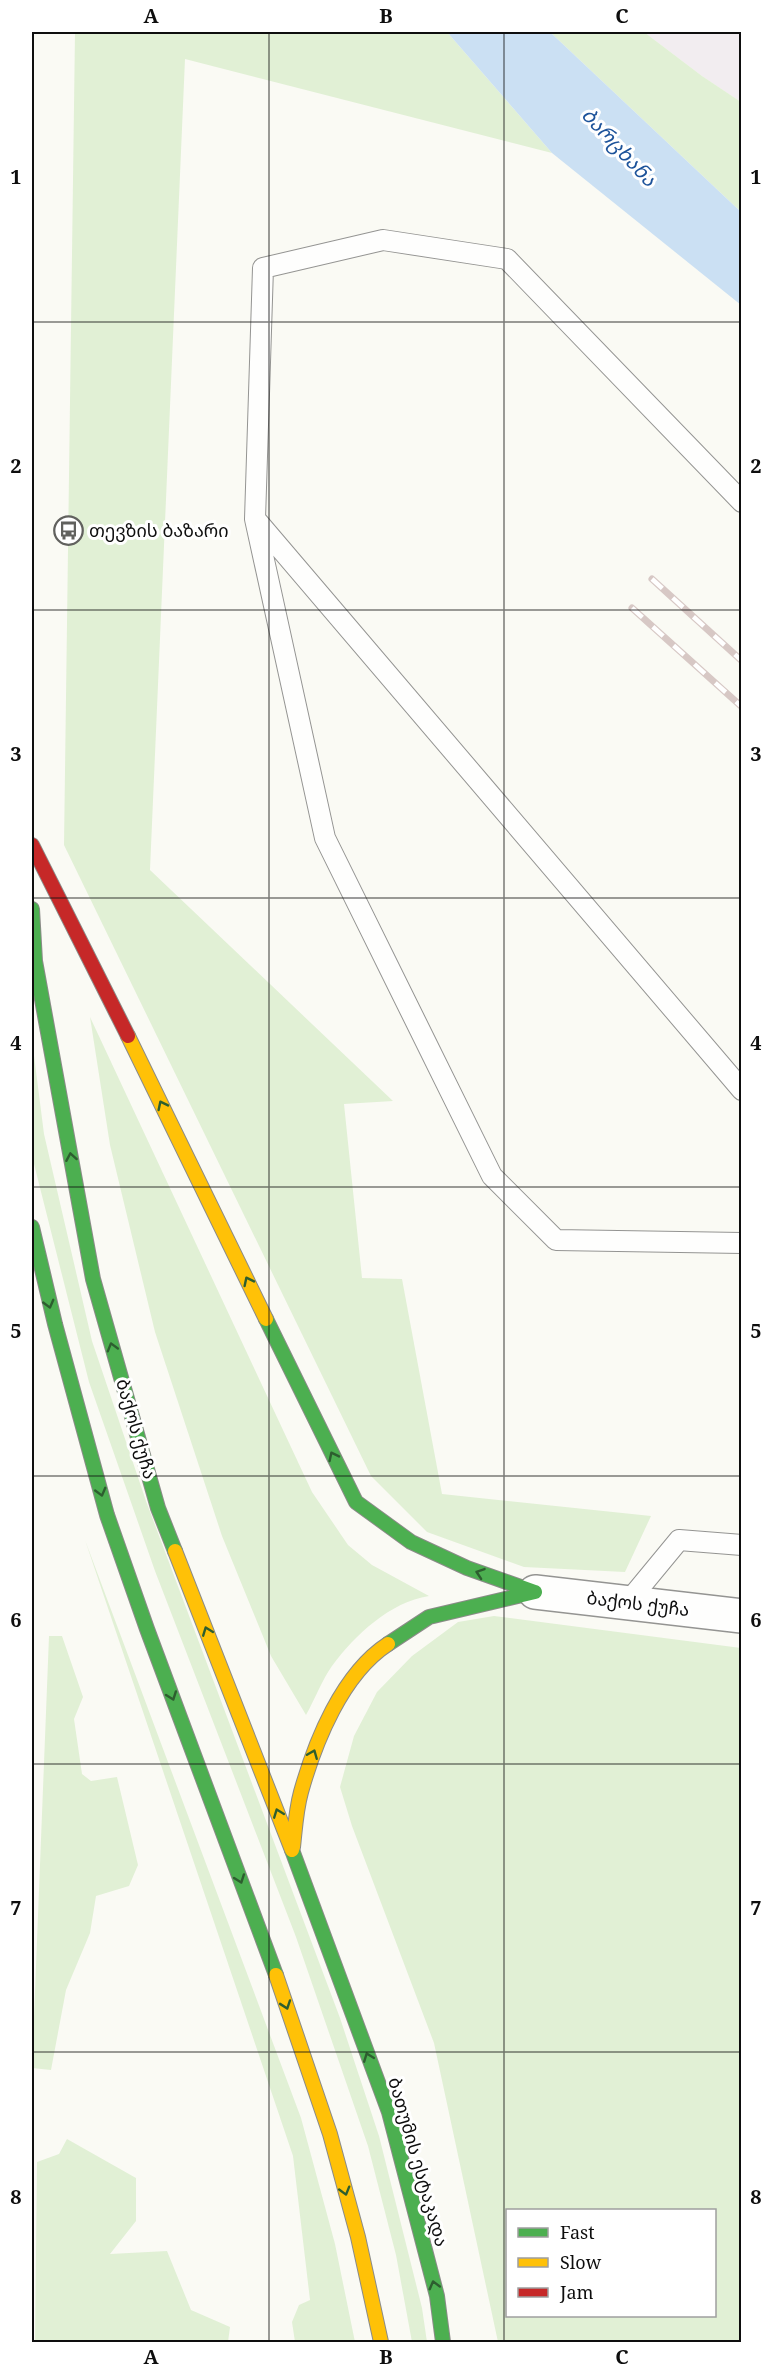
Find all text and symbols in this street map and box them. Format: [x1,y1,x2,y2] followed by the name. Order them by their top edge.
[143,2,159,29] text: A
[379,2,393,29] text: B
[615,2,629,29] text: C
[576,101,663,193] water label: ბარცხანა
[10,163,22,190] text: 1
[750,163,762,190] text: 1
[10,452,22,479] text: 2
[750,452,762,479] text: 2
[52,515,84,547] bus stop icon: თევზის ბაზარი
[89,518,229,542] place label: თევზის ბაზარი
[10,740,22,767] text: 3
[750,740,762,767] text: 3
[10,1029,22,1056] text: 4
[750,1029,762,1056] text: 4
[158,1101,169,1112] one-way arrow
[65,1152,78,1162] one-way arrow
[243,1276,255,1287] one-way arrow
[42,1298,54,1309] one-way arrow
[10,1317,22,1344] text: 5
[750,1317,762,1344] text: 5
[107,1342,119,1353] one-way arrow
[111,1376,163,1482] street label: ბაქოს ქუჩა
[329,1451,341,1462] one-way arrow
[94,1486,106,1497] one-way arrow
[475,1567,486,1580] one-way arrow
[585,1585,691,1621] street label: ბაქოს ქუჩა
[10,1606,22,1633] text: 6
[750,1606,762,1633] text: 6
[201,1627,214,1637] one-way arrow
[165,1690,178,1701] one-way arrow
[306,1749,318,1760] one-way arrow
[272,1808,285,1819] one-way arrow
[233,1873,245,1884] one-way arrow
[10,1894,22,1921] text: 7
[750,1894,762,1921] text: 7
[278,1999,291,2010] one-way arrow
[363,2052,376,2063] one-way arrow
[383,2074,455,2249] street label: ბათუმის ესტაკადა
[10,2183,22,2210] text: 8
[750,2183,762,2210] text: 8
[338,2185,350,2196] one-way arrow
[506,2209,716,2317] legend
[560,2220,595,2244] text: Fast
[560,2250,602,2274] text: Slow
[429,2280,442,2290] one-way arrow
[559,2280,594,2304] text: Jam
[143,2343,159,2370] text: A
[379,2343,393,2370] text: B
[615,2343,629,2370] text: C

